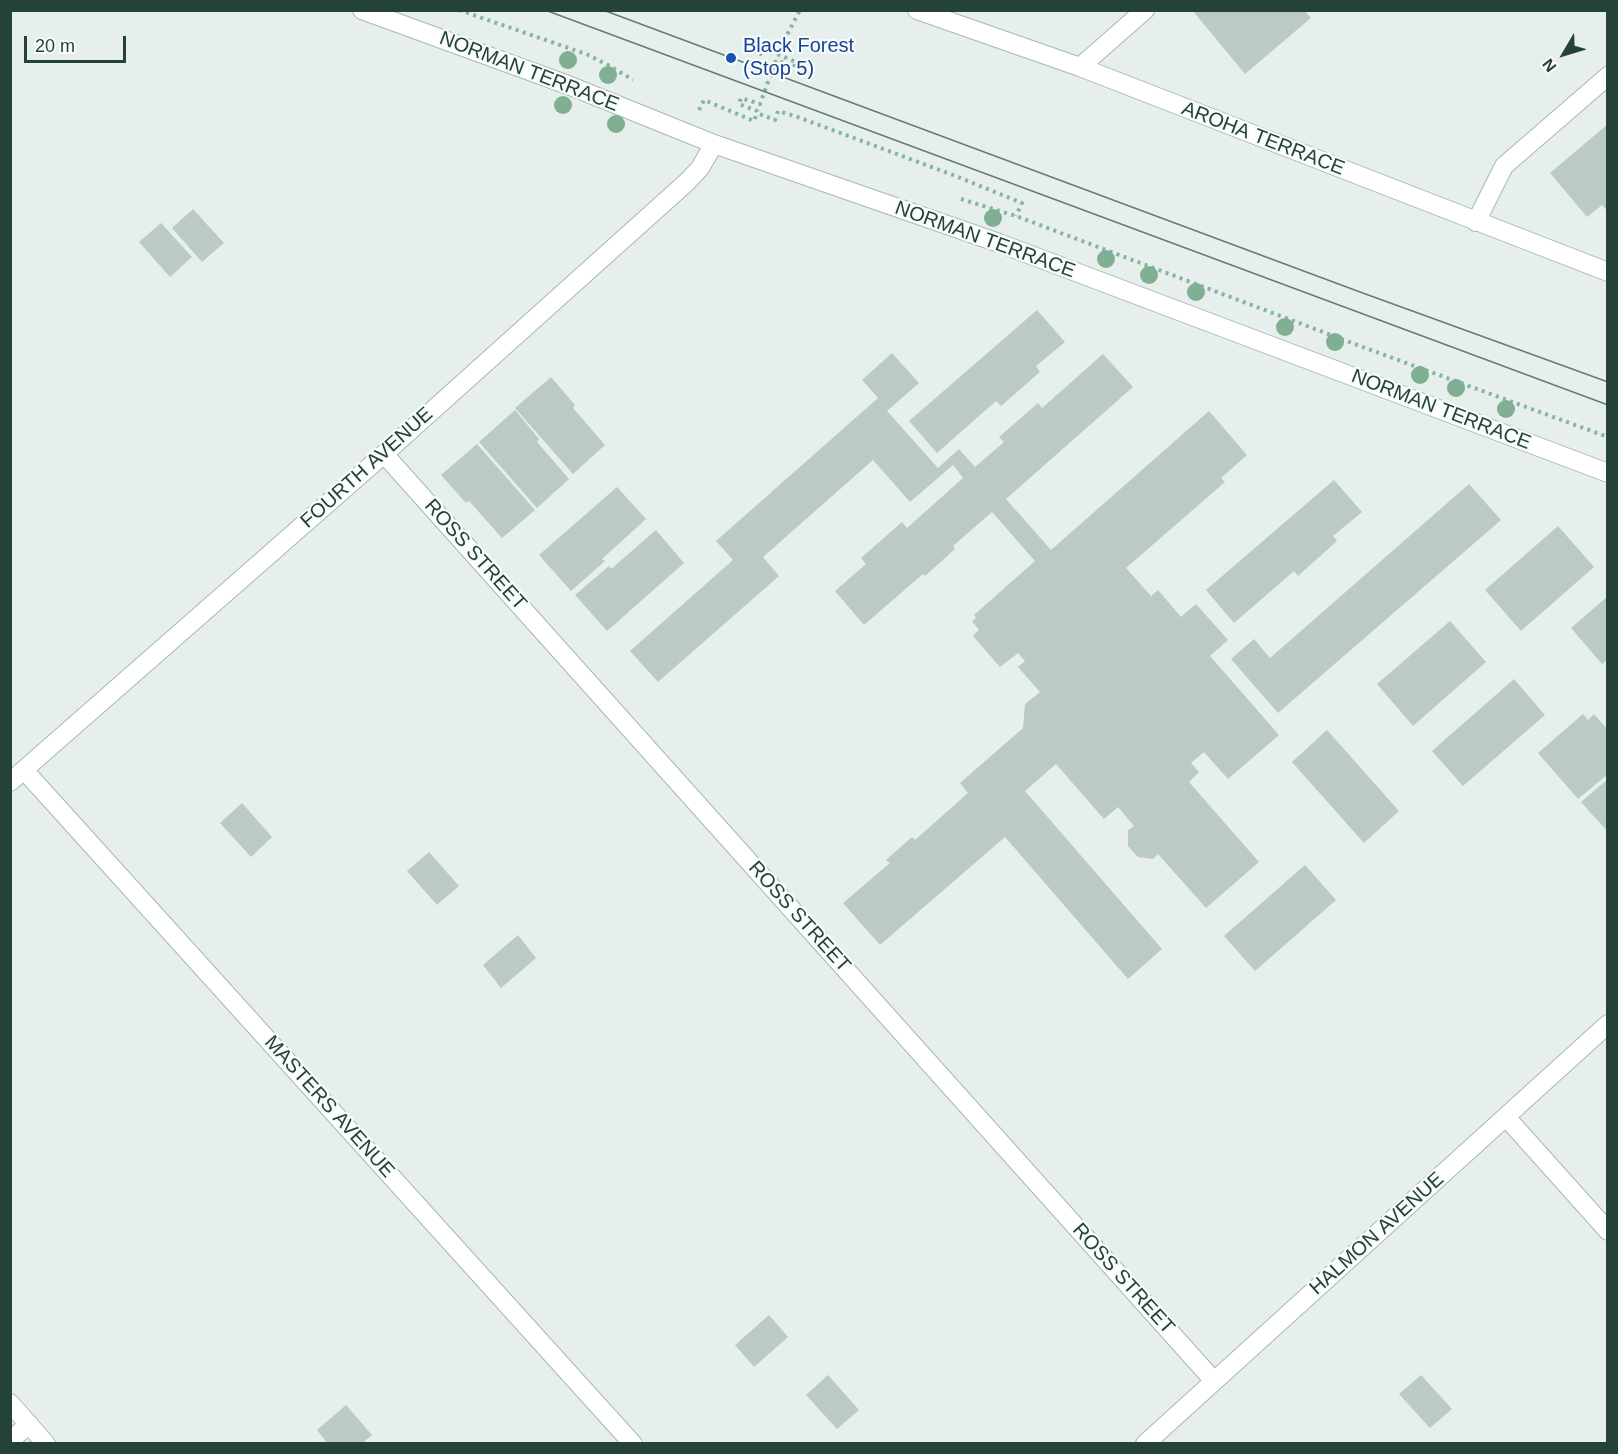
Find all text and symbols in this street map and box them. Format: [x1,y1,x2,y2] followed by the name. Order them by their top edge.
[27,24,129,62] scale bar
[1534,24,1594,84] north arrow
[436,27,622,117] street label: NORMAN TERRACE
[743,34,854,81] place label: Black Forest (Stop 5)
[35,36,75,56] text: 20 m
[724,51,738,65] marker: Black Forest (Stop 5)
[1539,56,1560,75] text: N
[1178,97,1348,181] street label: AROHA TERRACE
[892,196,1078,284] street label: NORMAN TERRACE
[1348,365,1534,455] street label: NORMAN TERRACE
[296,402,438,534] street label: FOURTH AVENUE
[419,495,531,615] street label: ROSS STREET
[743,857,855,977] street label: ROSS STREET
[259,1031,399,1183] street label: MASTERS AVENUE
[1305,1168,1449,1300] street label: HALMON AVENUE
[1067,1219,1179,1339] street label: ROSS STREET

